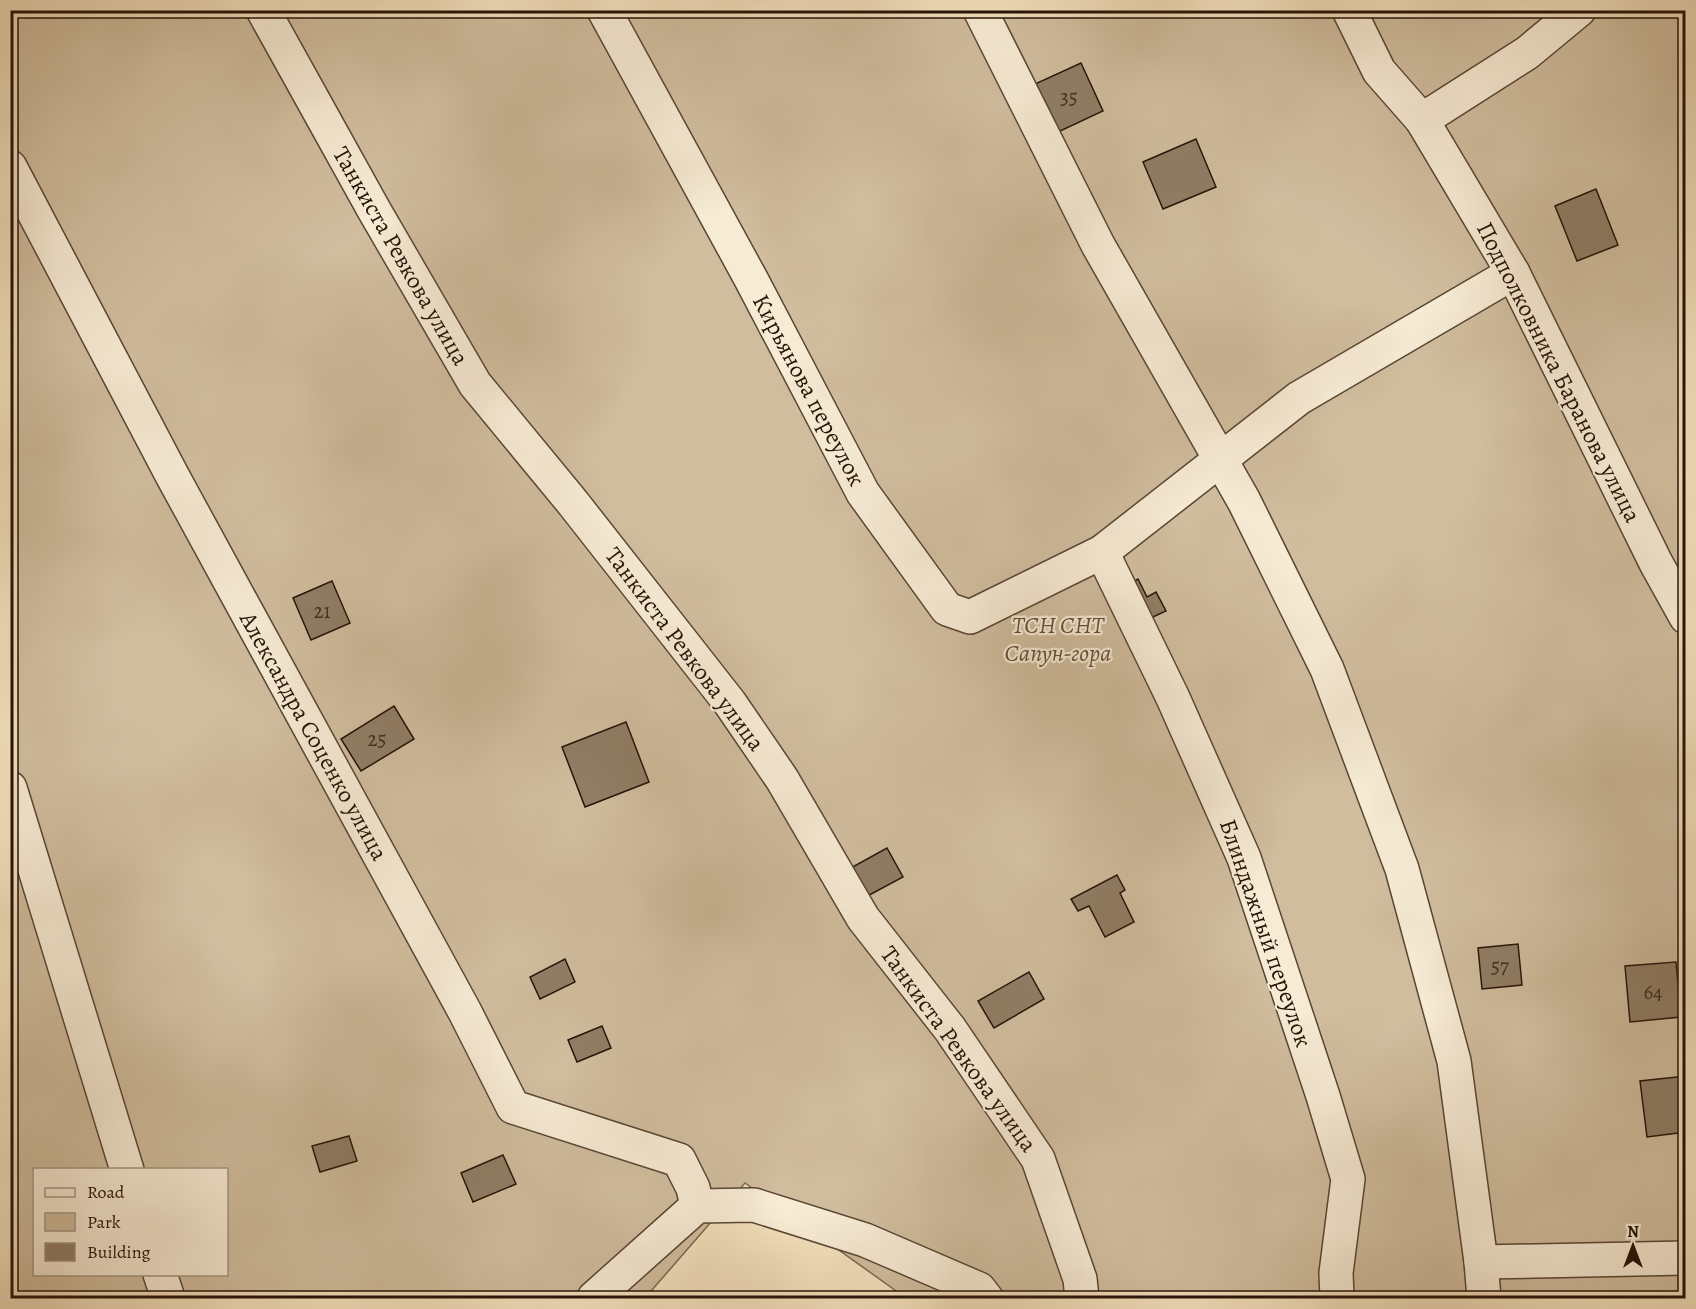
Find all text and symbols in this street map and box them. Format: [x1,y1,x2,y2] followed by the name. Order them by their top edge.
[1060,83,1078,111] house number: 35
[325,141,477,371] street label: Танкиста Ревкова улица
[1469,216,1649,528] street label: Подполковника Баранова улица
[745,288,873,492] street label: Кирьянова переулок
[598,541,772,757] street label: Танкиста Ревкова улица
[313,597,331,625] house number: 21
[232,605,396,866] street label: Александра Соценко улица
[1005,609,1111,669] park label: ТСН СНТ Сапун-гора
[367,725,387,753] house number: 25
[1212,815,1320,1051] street label: Блиндажный переулок
[873,940,1045,1158] street label: Танкиста Ревкова улица
[1491,952,1509,980] house number: 57
[1643,978,1663,1006] house number: 64
[33,1168,228,1276] legend
[87,1180,125,1204] text: Road
[87,1210,121,1234] text: Park
[1603,1216,1663,1276] north arrow
[1627,1221,1639,1243] text: N
[87,1240,151,1264] text: Building

